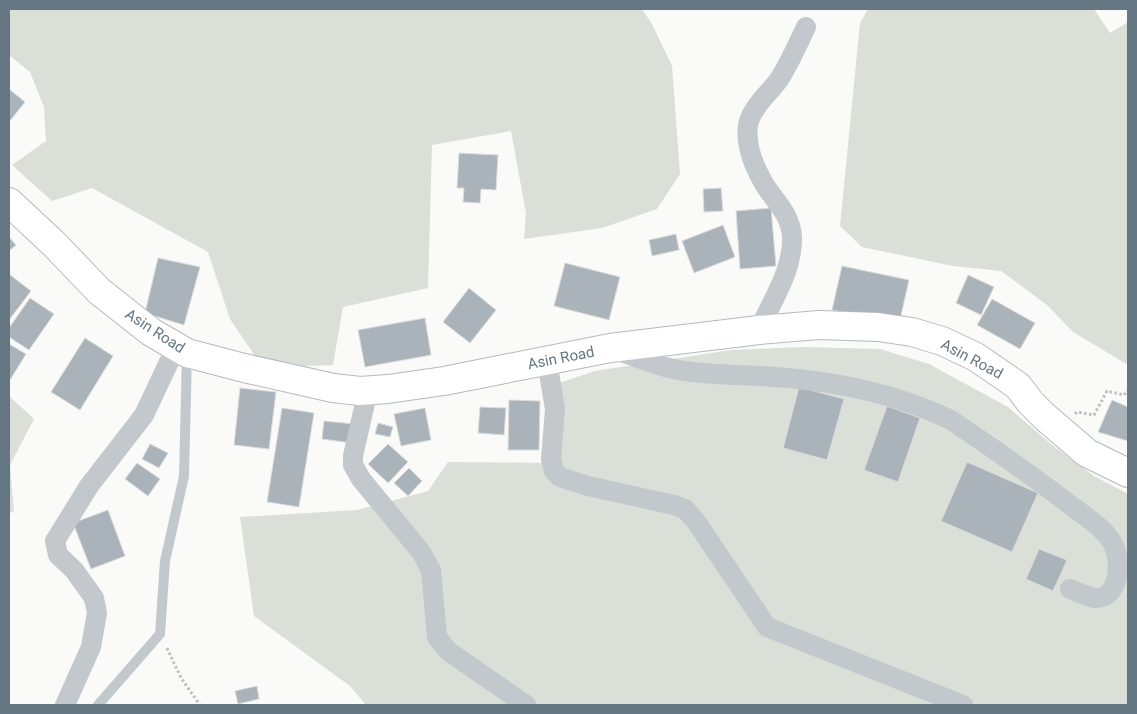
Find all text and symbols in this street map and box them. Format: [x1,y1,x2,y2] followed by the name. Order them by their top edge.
[122,305,188,357] street label: Asin Road
[938,335,1006,383] street label: Asin Road
[526,343,596,373] street label: Asin Road

